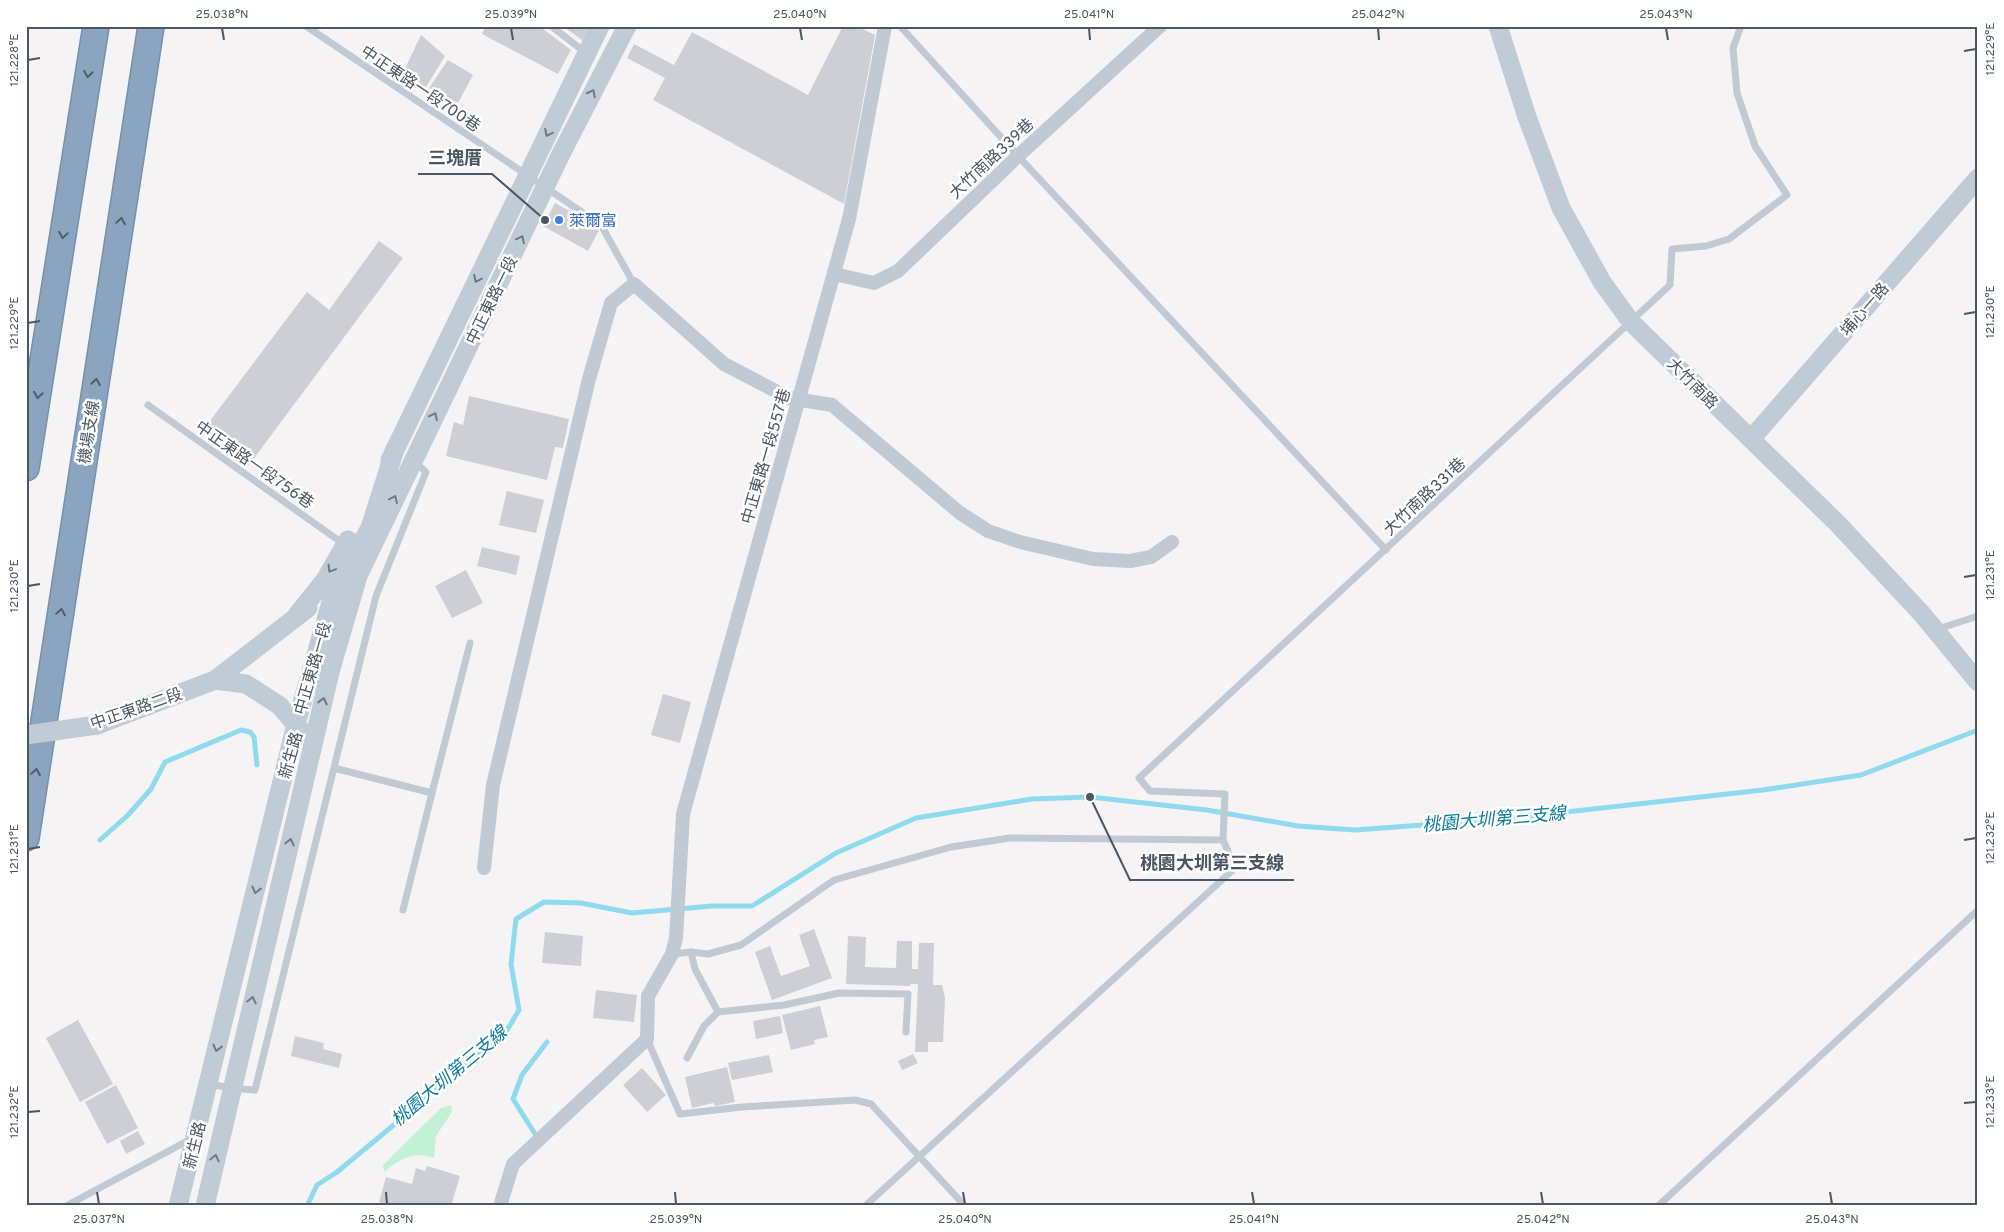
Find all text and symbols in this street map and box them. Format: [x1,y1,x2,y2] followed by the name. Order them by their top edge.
[195,7,249,23] text: 25.038°N
[485,7,537,23] text: 25.039°N
[773,7,827,23] text: 25.040°N
[1064,7,1114,23] text: 25.041°N
[1351,7,1405,23] text: 25.042°N
[1639,7,1693,23] text: 25.043°N
[1983,23,1999,75] text: 121.229°E
[7,33,23,87] text: 121.228°E
[356,42,484,137] street label: 中正東路一段700巷
[83,71,94,79] one-way arrow
[586,89,596,98] one-way arrow
[946,115,1039,204] street label: 大竹南路339巷
[543,128,554,137] one-way arrow
[418,141,492,174] callout: 三塊厝
[428,148,482,171] text: 三塊厝
[569,212,617,232] place label: 萊爾富
[553,214,565,226] marker: 萊爾富
[115,217,125,226] one-way arrow
[58,231,68,239] one-way arrow
[515,235,525,244] one-way arrow
[463,253,523,348] street label: 中正東路一段
[473,274,483,283] one-way arrow
[1837,280,1894,341] street label: 埔心一路
[1983,285,1999,339] text: 121.230°E
[7,297,23,349] text: 121.229°E
[1662,355,1721,414] street label: 大竹南路
[90,378,101,386] one-way arrow
[738,386,796,527] street label: 中正東路一段557巷
[33,391,43,400] one-way arrow
[75,399,105,465] street label: 機場支線
[428,412,438,421] one-way arrow
[191,417,317,514] street label: 中正東路一段756巷
[1380,454,1471,541] street label: 大竹南路331巷
[388,495,399,504] one-way arrow
[1983,550,1999,600] text: 121.231°E
[7,559,23,613] text: 121.230°E
[328,564,338,573] one-way arrow
[55,607,66,615] one-way arrow
[291,620,337,717] street label: 中正東路一段
[88,685,185,735] street label: 中正東路二段
[317,696,328,705] one-way arrow
[276,730,308,781] street label: 新生路
[31,768,41,777] one-way arrow
[1421,803,1569,838] water label: 桃園大圳第三支線
[1983,812,1999,864] text: 121.232°E
[7,824,23,874] text: 121.231°E
[284,837,295,846] one-way arrow
[1130,847,1294,880] callout: 桃園大圳第三支線
[1140,852,1284,876] text: 桃園大圳第三支線
[251,886,262,895] one-way arrow
[246,995,257,1004] one-way arrow
[387,1021,514,1132] water label: 桃園大圳第三支線
[212,1044,223,1053] one-way arrow
[1983,1076,1999,1128] text: 121.233°E
[7,1086,23,1138] text: 121.232°E
[180,1120,211,1171] street label: 新生路
[209,1154,220,1163] one-way arrow
[73,1212,125,1228] text: 25.037°N
[360,1212,414,1228] text: 25.038°N
[650,1212,702,1228] text: 25.039°N
[938,1212,992,1228] text: 25.040°N
[1229,1212,1279,1228] text: 25.041°N
[1516,1212,1570,1228] text: 25.042°N
[1805,1212,1859,1228] text: 25.043°N

